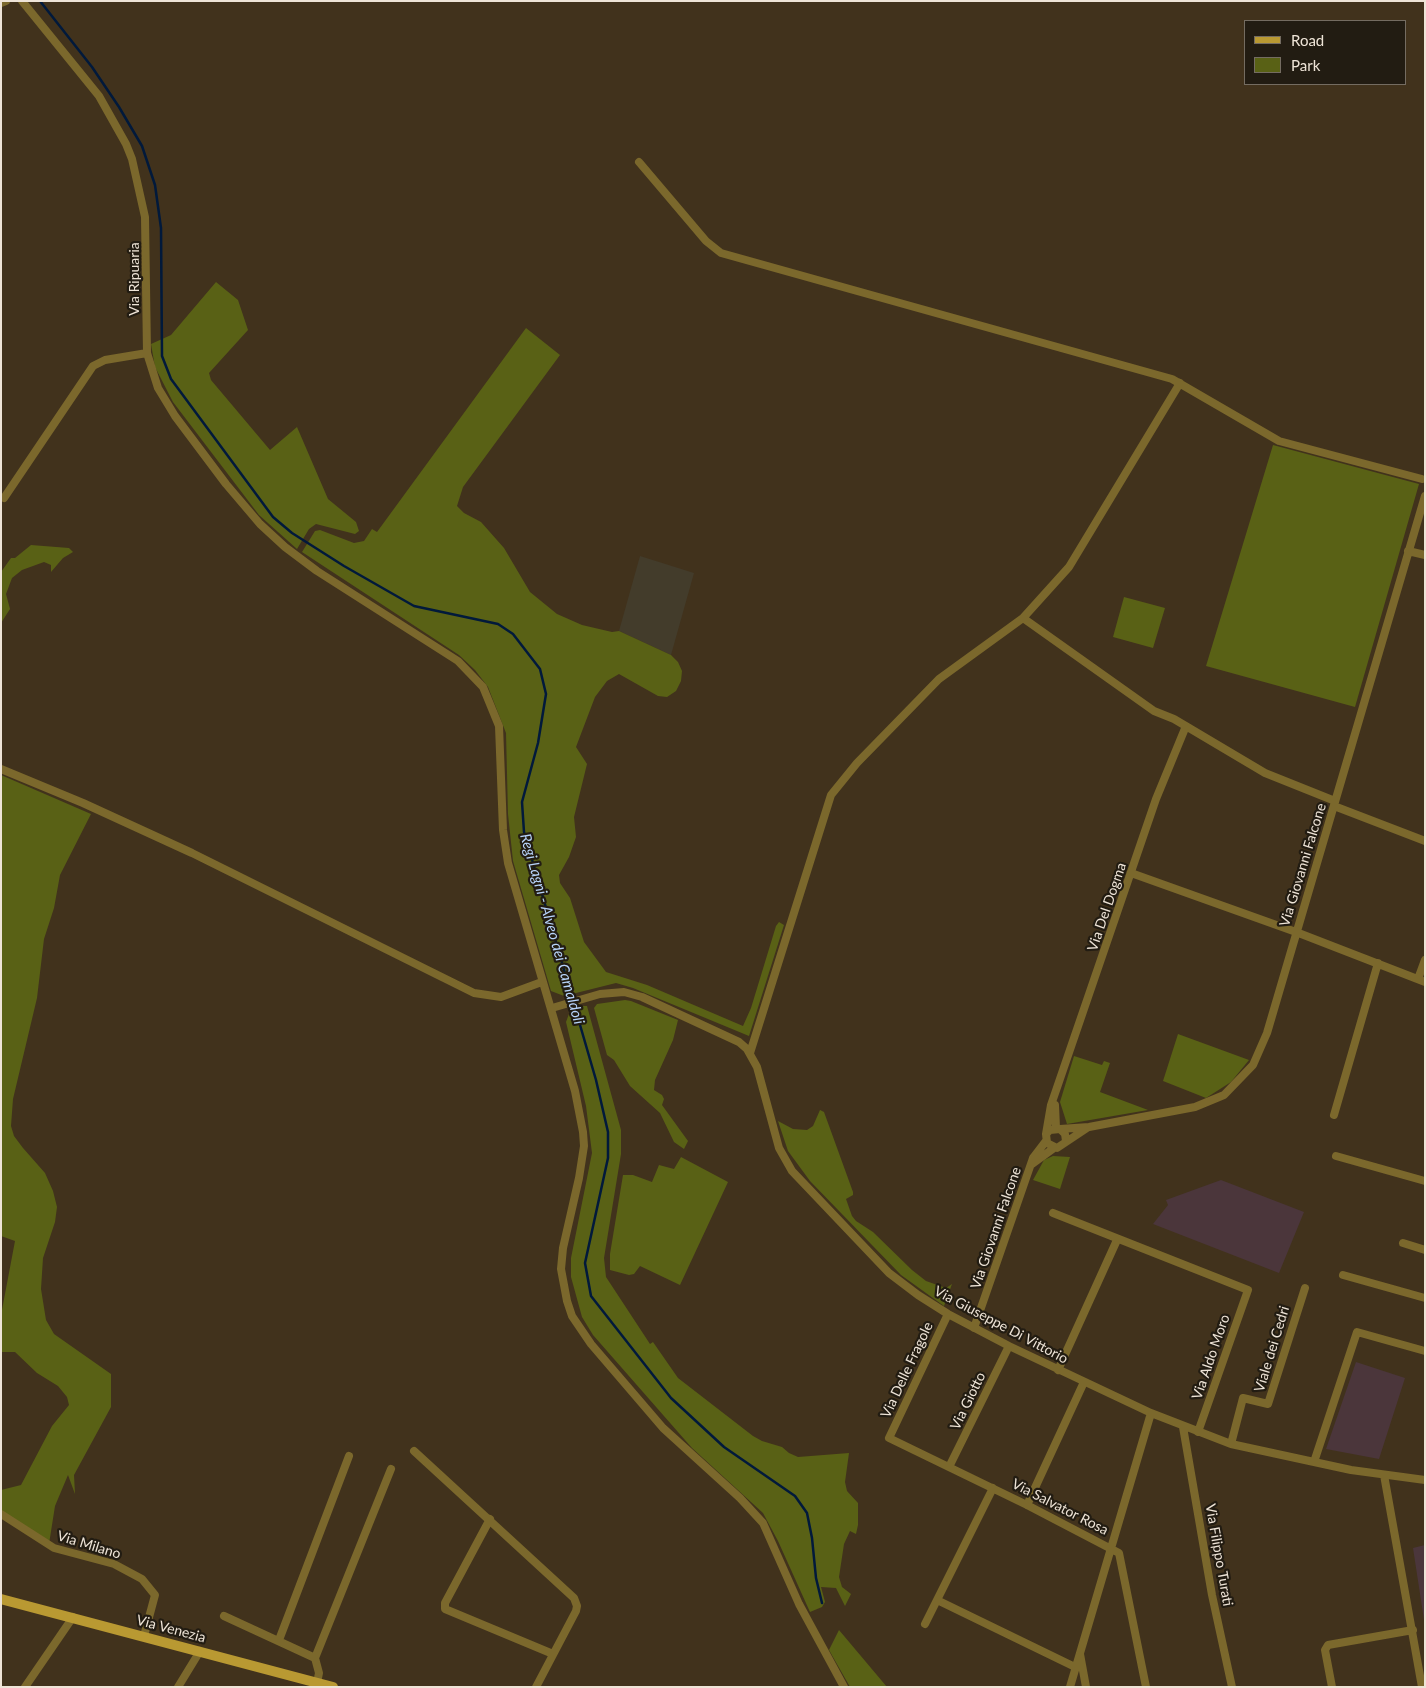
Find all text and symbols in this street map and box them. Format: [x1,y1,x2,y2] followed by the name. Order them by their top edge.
[1244,20,1406,85] legend
[1291,31,1324,49] text: Road
[1291,56,1320,74] text: Park
[126,242,142,316] street label: Via Ripuaria
[1276,801,1330,929] street label: Via Giovanni Falcone
[516,831,588,1027] water label: Regi Lagni - Alveo dei Camaldoli
[1084,861,1130,953] street label: Via Del Dogma
[967,1165,1025,1291] street label: Via Giovanni Falcone
[931,1283,1071,1367] street label: Via Giuseppe Di Vittorio
[1251,1304,1293,1394] street label: Viale dei Cedri
[1189,1312,1233,1402] street label: Via Aldo Moro
[877,1319,937,1421] street label: Via Delle Fragole
[947,1369,989,1433] street label: Via Giotto
[1009,1475,1111,1539] street label: Via Salvator Rosa
[1202,1503,1236,1607] street label: Via Filippo Turati
[55,1527,123,1563] street label: Via Milano
[135,1612,207,1646] street label: Via Venezia

